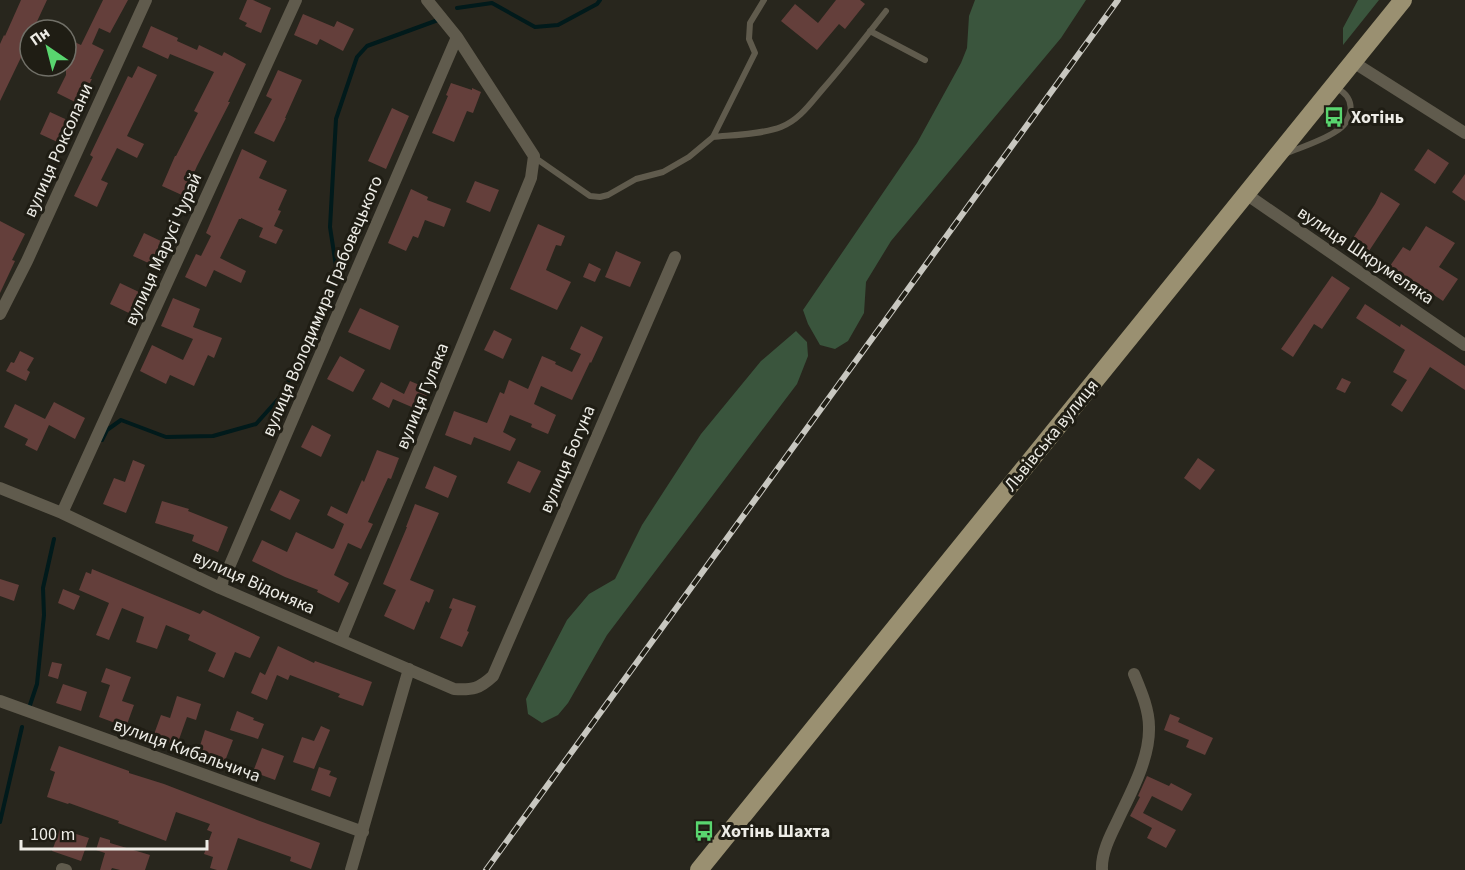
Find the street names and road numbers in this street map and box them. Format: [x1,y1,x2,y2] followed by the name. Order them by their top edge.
[18,79,99,221] street label: вулиця Роксолани
[119,169,208,330] street label: вулиця Марусі Чурай
[256,172,389,441] street label: вулиця Володимира Грабовецького
[1292,200,1439,311] street label: вулиця Шкрумеляка
[390,339,455,453] street label: вулиця Гулака
[998,374,1104,497] street label: Львівська вулиця
[533,401,601,517] street label: вулиця Богуна
[189,544,319,621] street label: вулиця Відоняка
[110,712,264,789] street label: вулиця Кибальчича

